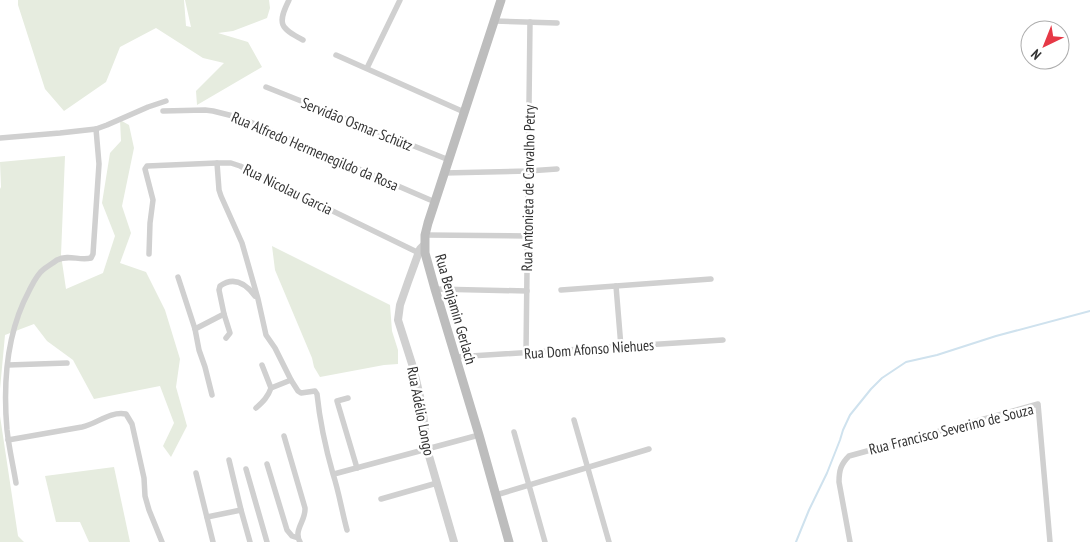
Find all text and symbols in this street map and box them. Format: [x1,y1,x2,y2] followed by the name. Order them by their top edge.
[1020,20,1070,70] north arrow
[1027,45,1045,64] text: N
[298,93,416,155] street label: Servidão Osmar Schütz
[517,104,539,271] street label: Rua Antonieta de Carvalho Petry
[229,107,401,195] street label: Rua Alfredo Hermenegildo da Rosa
[240,159,336,219] street label: Rua Nicolau Garcia
[431,252,481,366] street label: Rua Benjamin Gerlach
[523,335,655,363] street label: Rua Dom Afonso Niehues
[403,365,439,457] street label: Rua Adélio Longo
[867,399,1035,459] street label: Rua Francisco Severino de Souza

